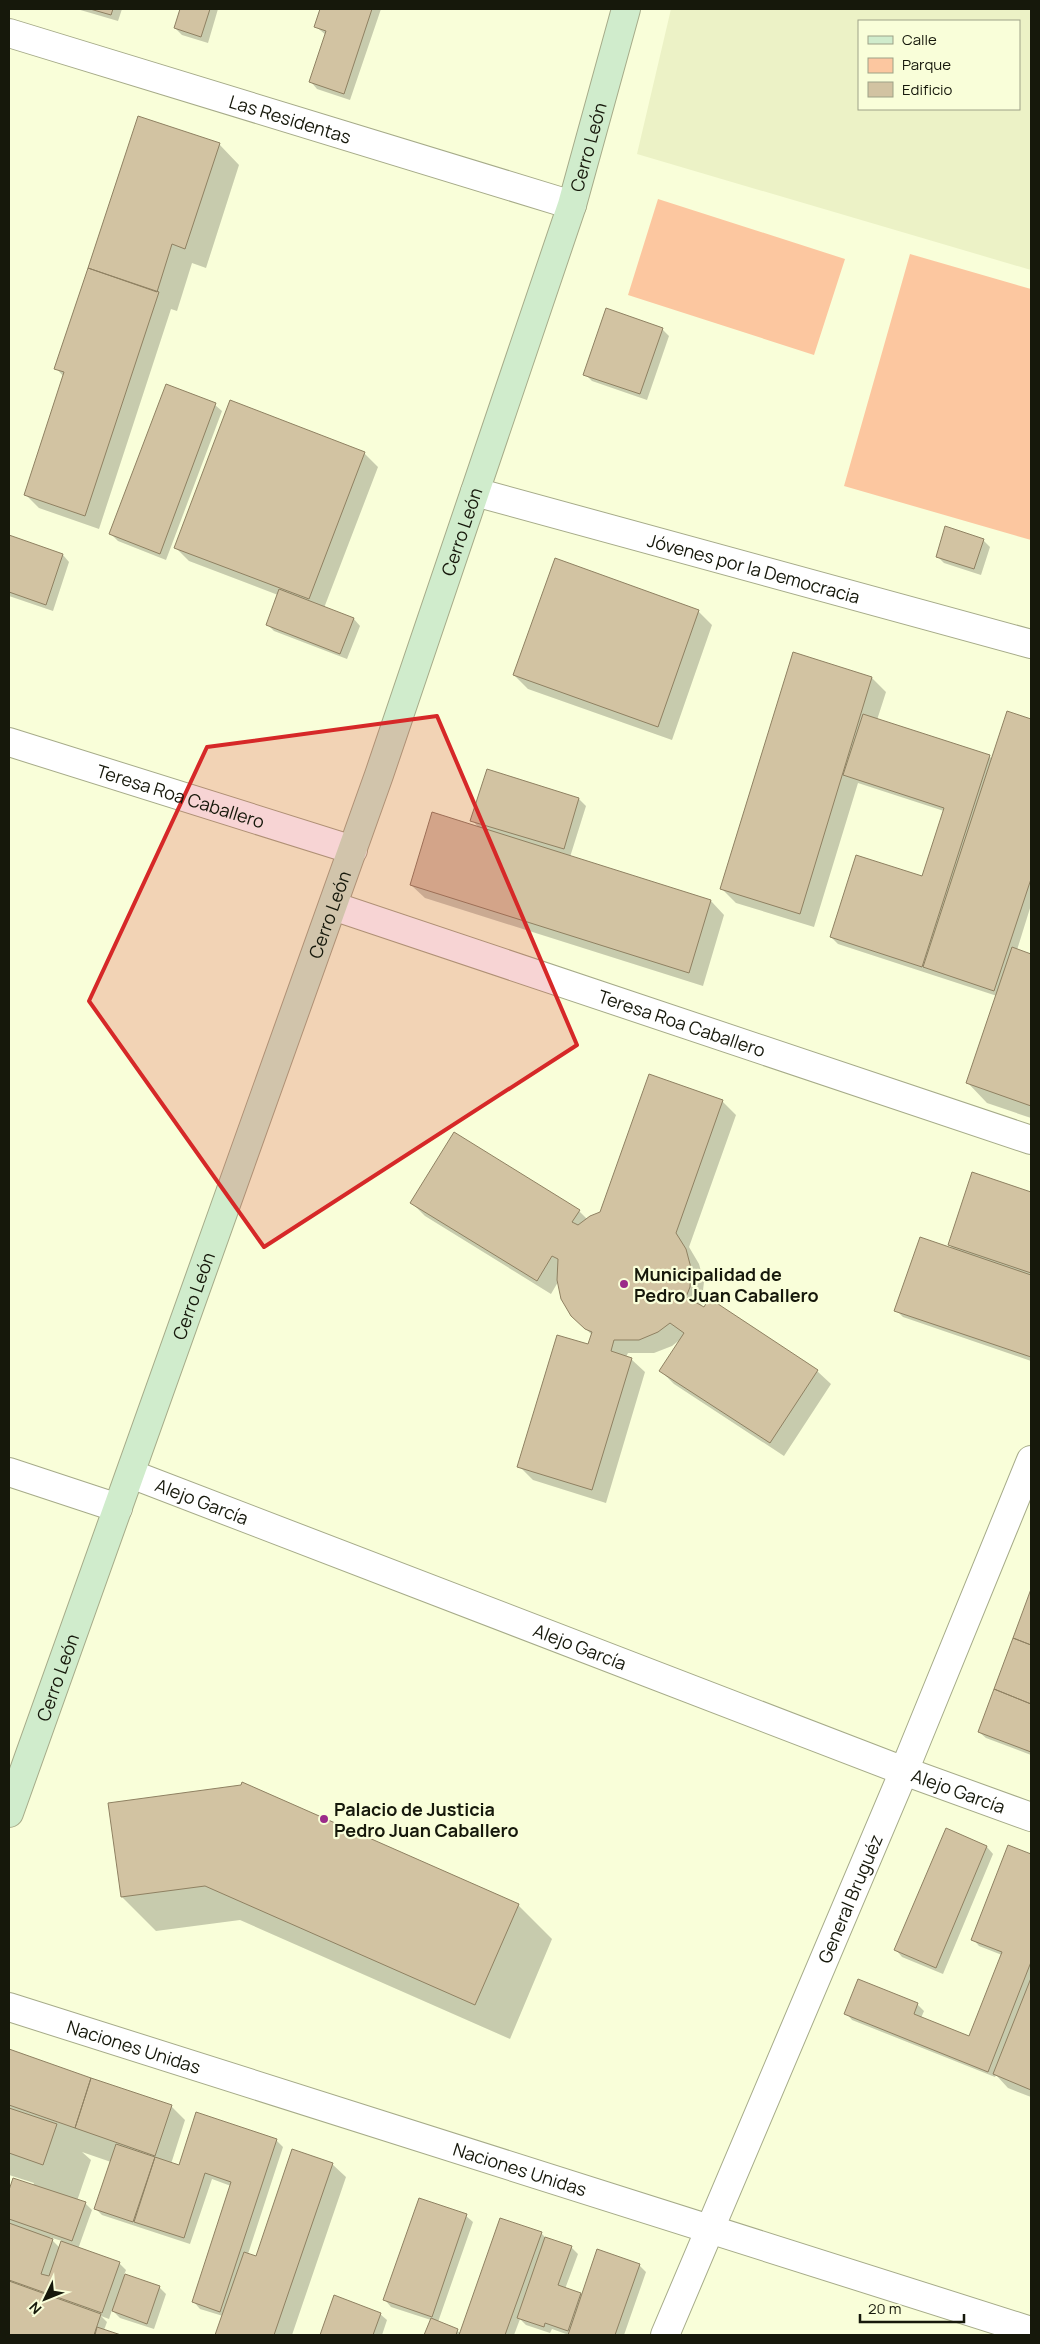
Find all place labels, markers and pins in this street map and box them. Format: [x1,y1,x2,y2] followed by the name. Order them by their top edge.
[634,1262,819,1307] place label: Municipalidad de Pedro Juan Caballero
[618,1278,630,1290] marker: Municipalidad de Pedro Juan Caballero
[334,1797,519,1842] place label: Palacio de Justicia Pedro Juan Caballero
[318,1813,330,1825] marker: Palacio de Justicia Pedro Juan Caballero

